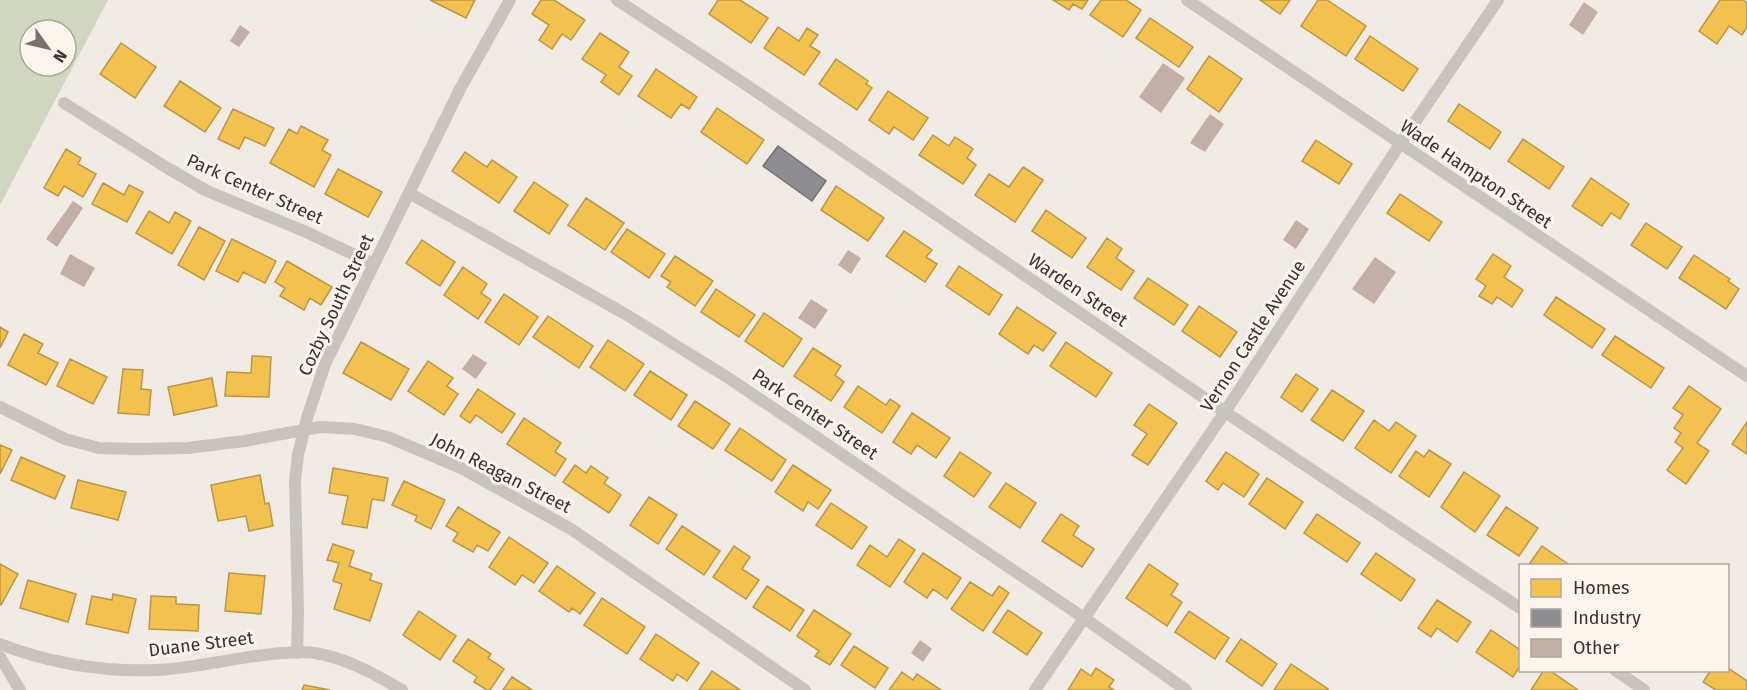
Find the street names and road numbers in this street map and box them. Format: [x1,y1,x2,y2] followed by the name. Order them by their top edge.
[1396,115,1557,233] street label: Wade Hampton Street
[183,149,327,229] street label: Park Center Street
[294,230,379,379] street label: Cozby South Street
[1024,249,1132,332] street label: Warden Street
[1196,256,1310,416] street label: Vernon Castle Avenue
[748,364,882,464] street label: Park Center Street
[427,428,575,518] street label: John Reagan Street
[147,627,255,661] street label: Duane Street

